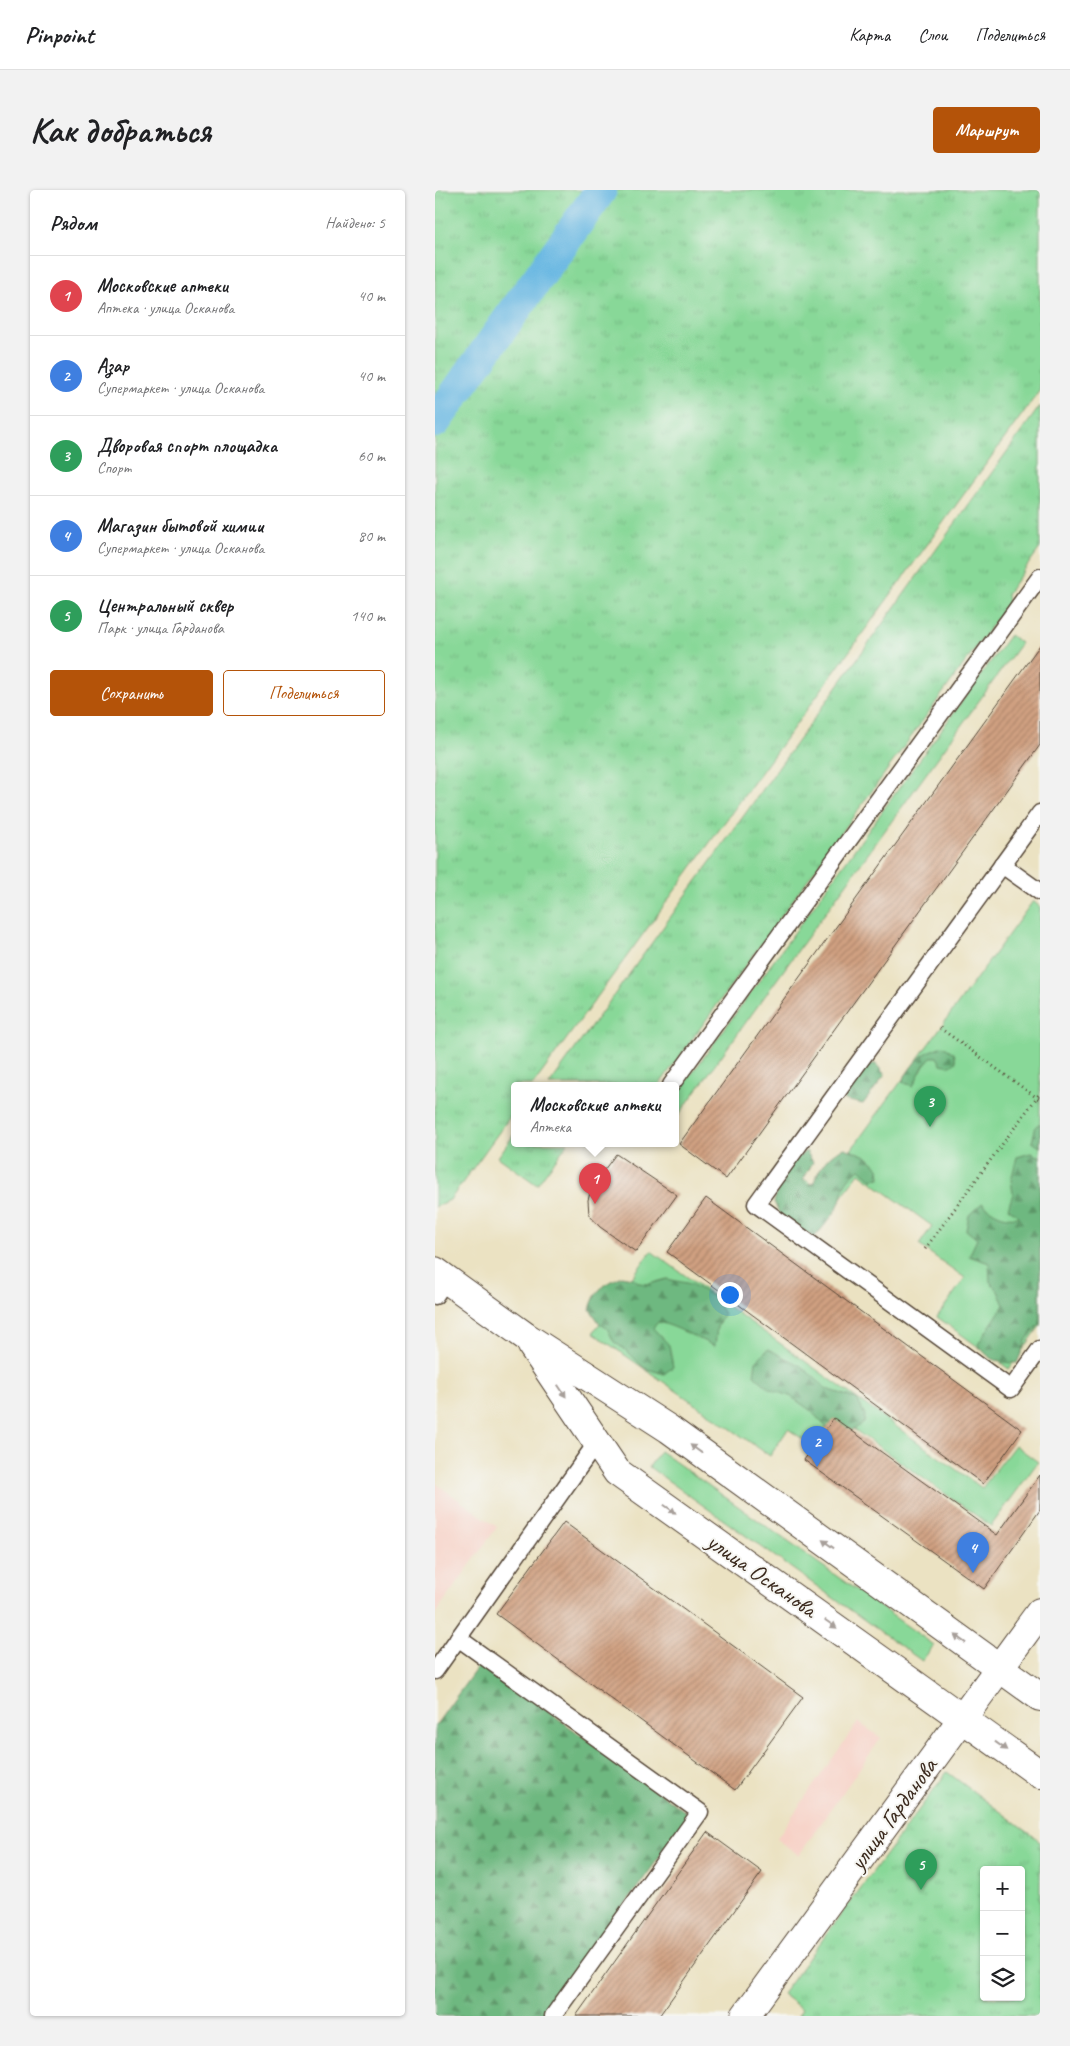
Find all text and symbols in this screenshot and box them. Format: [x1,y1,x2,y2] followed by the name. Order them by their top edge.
[25,20,94,50] text: Pinpoint
[849,24,890,46] text: Карта
[918,24,947,46] text: Слои
[975,24,1045,46] text: Поделиться
[933,107,1040,153] button: Маршрут
[30,108,211,153] text: Как добраться
[50,210,97,236] text: Рядом
[325,213,385,233] text: Найдено: 5
[97,274,228,298] text: Московские аптеки
[62,286,70,306] text: 1
[358,286,385,306] text: 40 m
[97,298,234,318] text: Аптека · улица Осканова
[97,354,129,378] text: Азар
[62,366,70,386] text: 2
[358,366,385,386] text: 40 m
[97,378,264,398] text: Супермаркет · улица Осканова
[97,434,277,458] text: Дворовая спорт площадка
[62,446,70,466] text: 3
[358,446,385,466] text: 60 m
[97,458,132,478] text: Спорт
[97,514,263,538] text: Магазин бытовой химии
[62,526,70,546] text: 4
[358,526,385,546] text: 80 m
[97,538,264,558] text: Супермаркет · улица Осканова
[97,594,233,618] text: Центральный сквер
[63,606,69,626] text: 5
[351,606,385,626] text: 140 m
[97,618,224,638] text: Парк · улица Гарданова
[50,670,213,716] button: Сохранить
[223,670,385,716] button: Поделиться
[511,1082,679,1147] popup
[914,1086,946,1127] pin: 3
[530,1093,660,1117] text: Московские аптеки
[530,1117,571,1137] text: Аптека
[579,1163,611,1204] pin: 1
[717,1282,743,1308] your location
[558,1384,567,1398] one-way arrow
[801,1426,833,1467] pin: 2
[689,1444,703,1454] one-way arrow
[663,1504,677,1514] one-way arrow
[700,1525,825,1625] street label: улица Осканова
[957,1532,989,1573] pin: 4
[821,1539,835,1549] one-way arrow
[824,1619,838,1629] one-way arrow
[953,1634,967,1644] one-way arrow
[994,1741,1008,1751] one-way arrow
[841,1751,945,1878] street label: улица Гарданова
[905,1849,937,1890] pin: 5
[980,1866,1025,2001] map controls
[980,1866,1025,1911] button: +
[980,1911,1025,1956] button: −
[980,1956,1025,2001] button: layers

